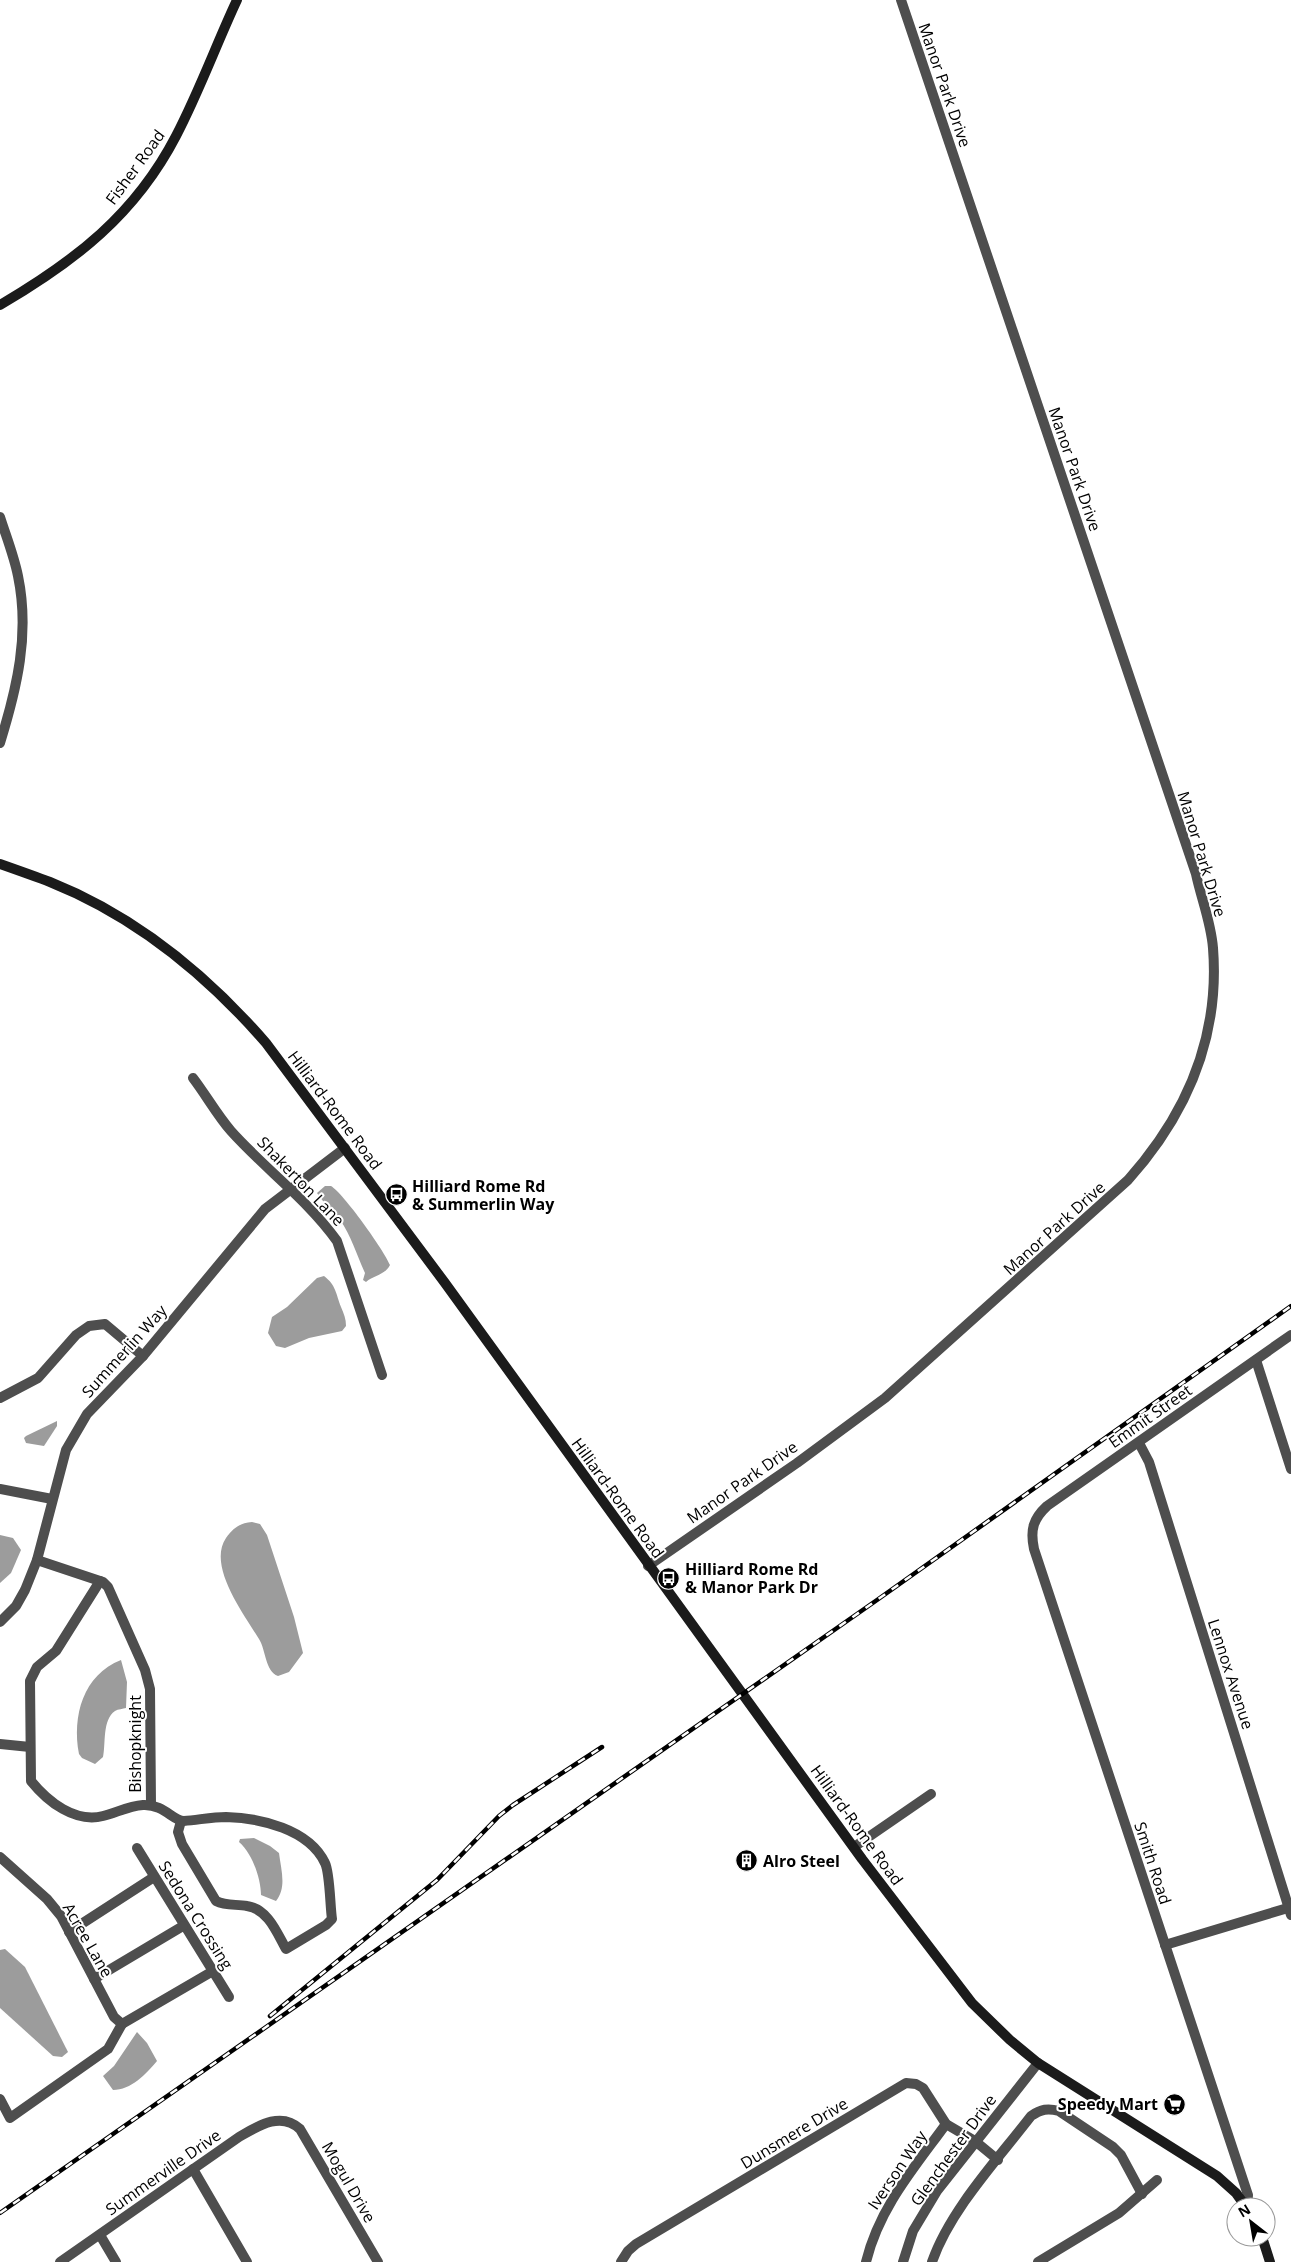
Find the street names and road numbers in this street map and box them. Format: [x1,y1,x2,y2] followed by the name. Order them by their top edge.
[913,20,977,150] street label: Manor Park Drive
[100,125,170,209] street label: Fisher Road
[1043,404,1107,534] street label: Manor Park Drive
[1172,789,1232,919] street label: Manor Park Drive
[283,1046,387,1174] street label: Hilliard-Rome Road
[253,1131,349,1231] street label: Shakerton Lane
[998,1176,1110,1280] street label: Manor Park Drive
[77,1299,172,1402] street label: Summerlin Way
[1104,1379,1196,1453] street label: Emmit Street
[567,1433,669,1563] street label: Hilliard-Rome Road
[682,1436,802,1528] street label: Manor Park Drive
[1203,1616,1259,1732] street label: Lennox Avenue
[124,1695,146,1793] street label: Bishopknight
[806,1760,908,1890] street label: Hilliard-Rome Road
[1129,1819,1177,1907] street label: Smith Road
[154,1857,238,1974] street label: Sedona Crossing
[58,1899,118,1981] street label: Acree Lane
[905,2090,1001,2210] street label: Glenchester Drive
[736,2092,852,2174] street label: Dunsmere Drive
[101,2124,225,2220] street label: Summerville Drive
[862,2125,932,2214] street label: Iverson Way
[317,2138,381,2226] street label: Mogul Drive

